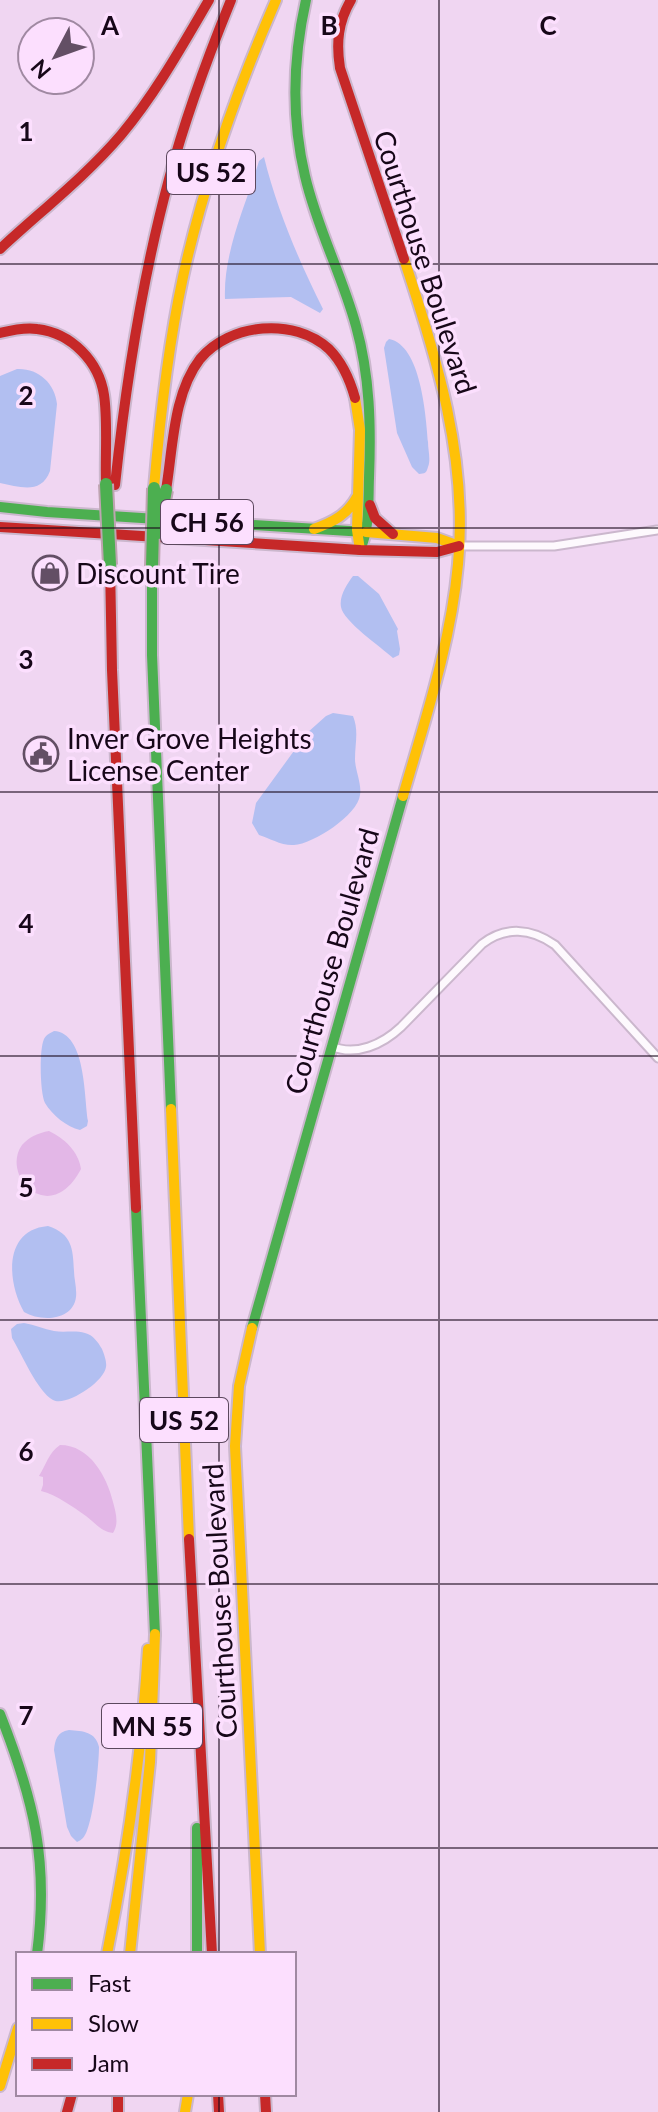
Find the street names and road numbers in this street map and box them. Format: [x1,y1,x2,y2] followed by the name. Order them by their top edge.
[367,126,485,398] street label: Courthouse Boulevard
[167,150,255,194] road number: US 52
[161,500,253,544] road number: CH 56
[277,824,385,1098] street label: Courthouse Boulevard
[140,1398,228,1442] road number: US 52
[195,1463,243,1739] street label: Courthouse Boulevard
[102,1704,202,1748] road number: MN 55

